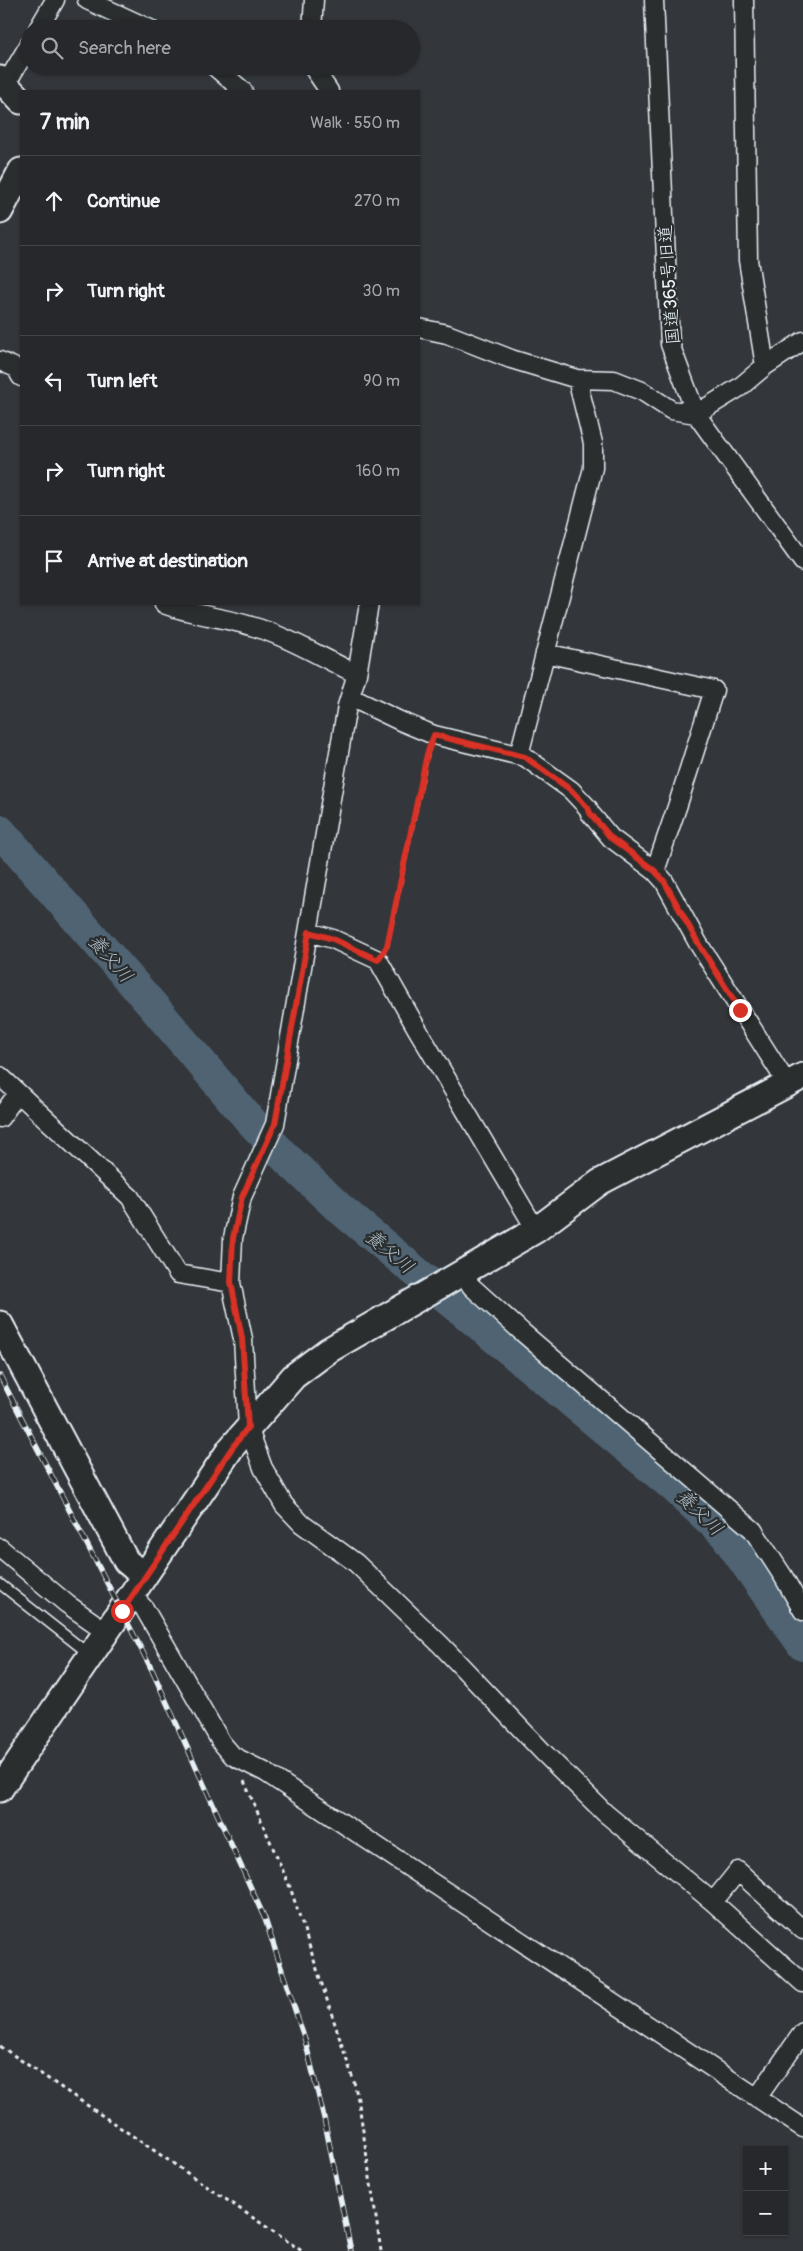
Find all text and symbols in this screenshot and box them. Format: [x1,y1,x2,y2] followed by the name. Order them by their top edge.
[20,20,420,75] search box
[38,34,66,62] icon: search
[78,36,171,60] text: Search here
[40,109,90,136] text: 7 min
[310,113,400,133] text: Walk · 550 m
[40,187,68,215] icon: ahead
[87,189,160,213] text: Continue
[354,191,400,211] text: 270 m
[654,224,685,346] street label: 国道365号旧道
[40,277,68,305] icon: right
[87,279,165,303] text: Turn right
[362,281,400,301] text: 30 m
[40,367,68,395] icon: left
[87,369,157,393] text: Turn left
[363,371,400,391] text: 90 m
[40,457,68,485] icon: right
[87,459,165,483] text: Turn right
[356,461,400,481] text: 160 m
[40,547,68,575] icon: arrive
[87,549,248,573] text: Arrive at destination
[82,929,138,988] water label: 養父川
[729,999,752,1022] route end
[360,1224,419,1279] water label: 養父川
[670,1484,728,1541] water label: 養父川
[111,1600,134,1623] route start
[743,2146,788,2236] map controls
[743,2146,788,2191] button: +
[743,2191,788,2236] button: −

